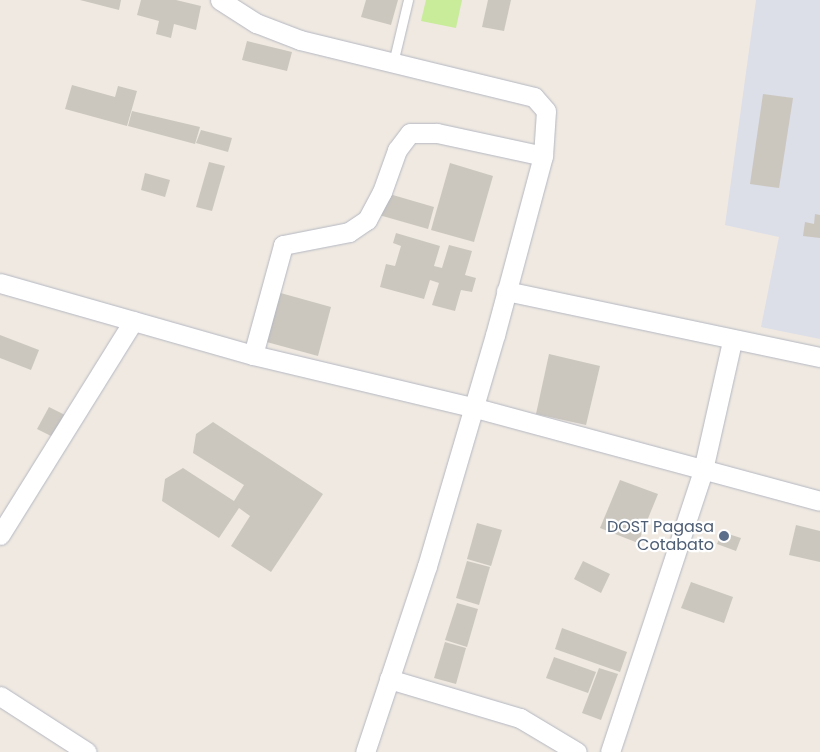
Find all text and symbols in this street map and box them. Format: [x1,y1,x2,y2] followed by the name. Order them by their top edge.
[607,517,714,555] place label: DOST Pagasa Cotabato
[718,530,730,542] marker: DOST Pagasa Cotabato

